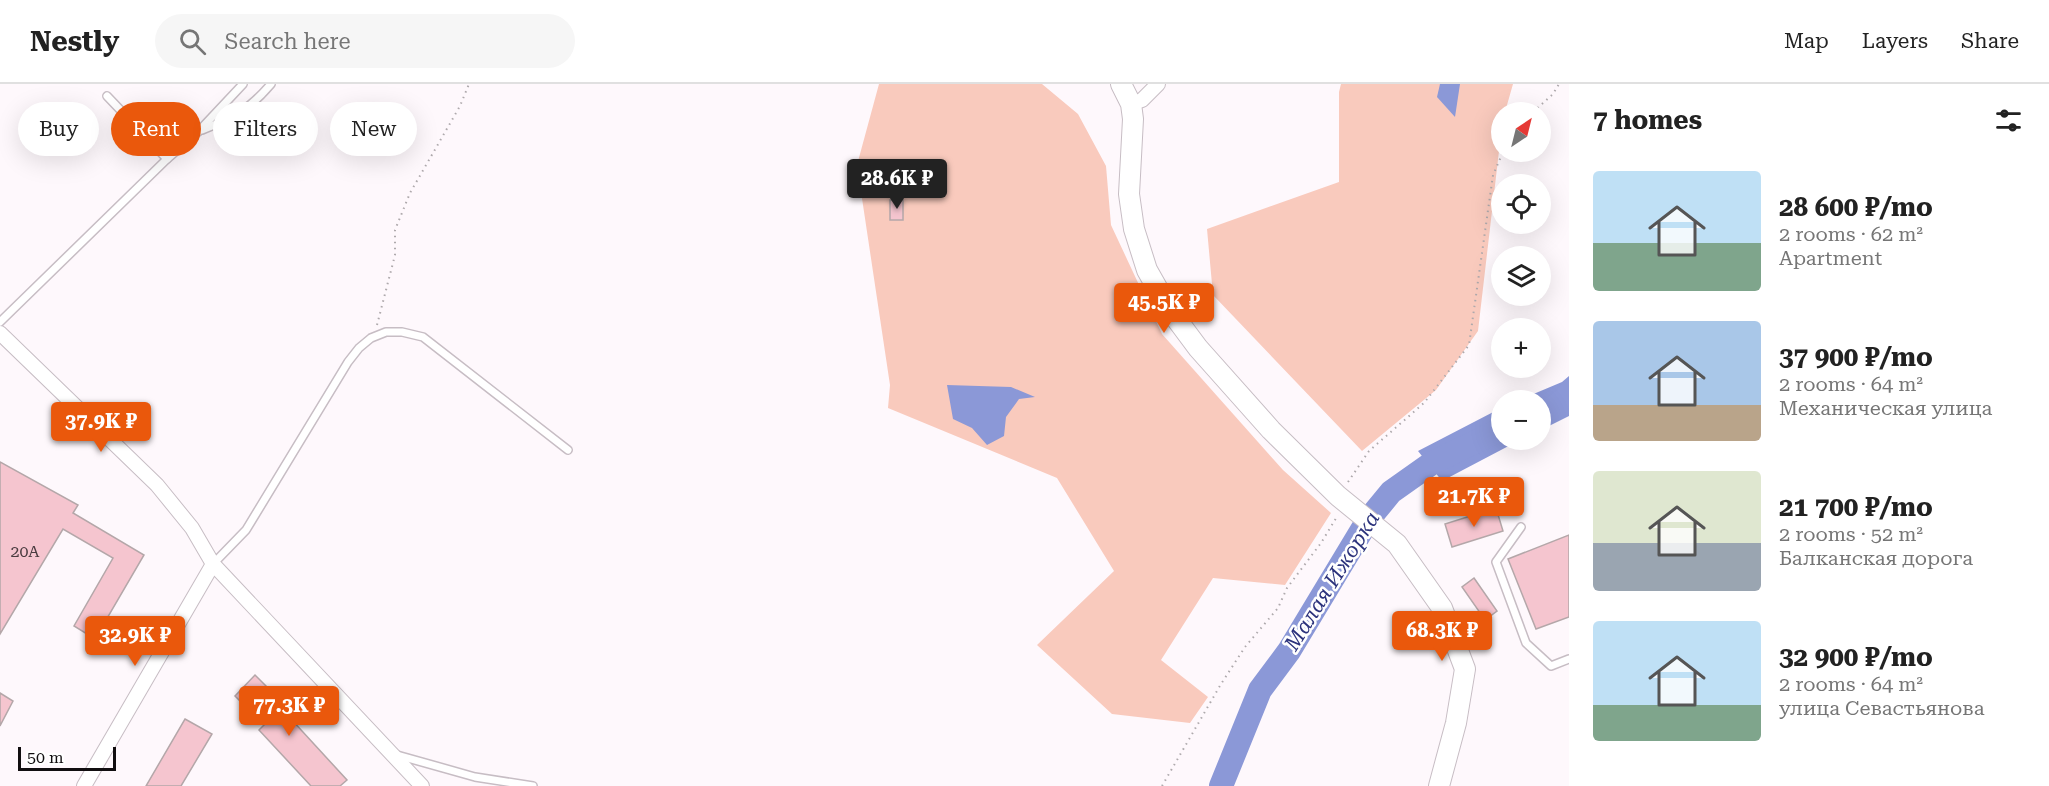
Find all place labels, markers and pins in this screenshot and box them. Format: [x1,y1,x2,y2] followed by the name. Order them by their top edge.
[842,159,952,210] pin: 28.6K ₽
[1109,283,1219,334] pin: 45.5K ₽
[46,402,156,453] pin: 37.9K ₽
[1419,477,1529,528] pin: 21.7K ₽
[1387,611,1497,662] pin: 68.3K ₽
[80,616,190,667] pin: 32.9K ₽
[234,686,344,737] pin: 77.3K ₽

